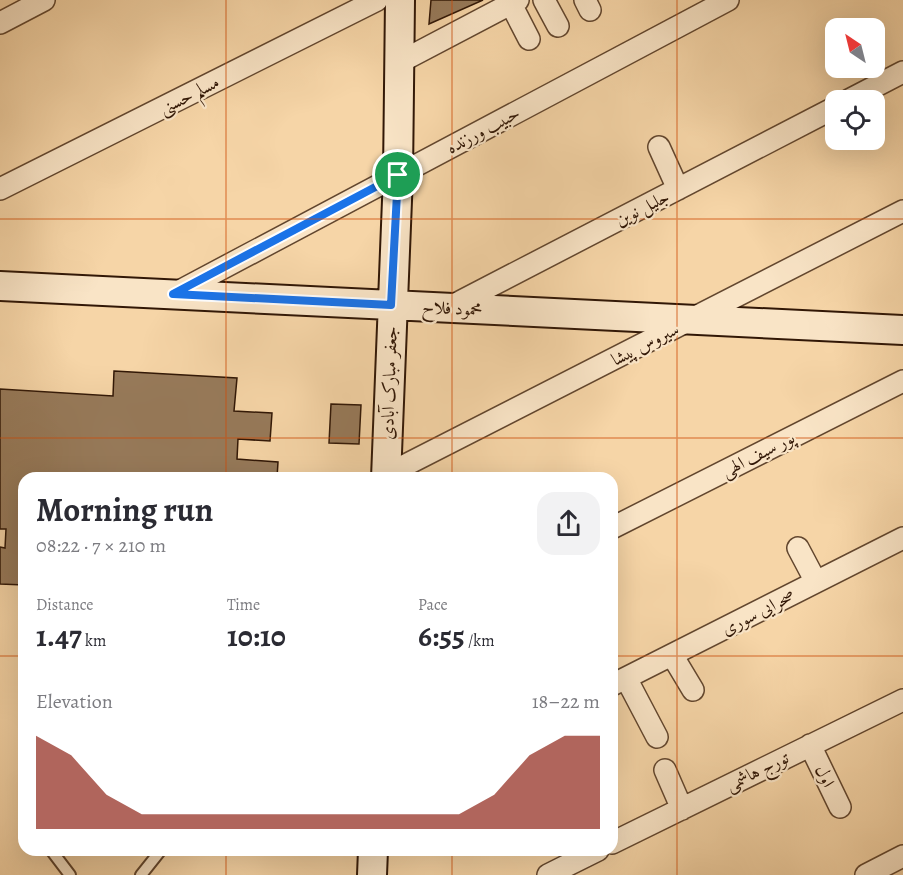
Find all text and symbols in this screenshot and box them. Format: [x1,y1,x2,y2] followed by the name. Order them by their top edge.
[825,18,885,78] north arrow
[825,18,885,150] map controls
[155,70,226,126] street label: مسلم حسنی
[825,90,885,150] button: locate
[442,101,524,159] street label: حبیب ورزنده
[372,149,423,200] pin
[381,158,414,191] icon: arrive
[611,184,674,233] street label: جلیل نوین
[421,294,483,326] street label: محمود فلاح
[607,317,683,371] street label: سیروس پیشا
[375,326,403,440] street label: جعفر مبارک آبادی
[717,425,801,484] street label: پور سیف الهی
[36,487,213,532] text: Morning run
[537,492,600,555] button: share
[36,532,166,559] text: 08:22 · 7 × 210 m
[717,583,799,641] street label: صحرایی سوری
[36,594,93,616] text: Distance
[227,594,260,616] text: Time
[418,594,448,616] text: Pace
[36,616,82,656] text: 1.47
[227,616,286,656] text: 10:10
[418,616,465,656] text: 6:55
[82,630,106,652] text: km
[465,630,494,652] text: /km
[36,688,113,715] text: Elevation
[532,688,600,715] text: 18–22 m
[721,745,795,800] street label: تورج هاشمی
[809,761,841,791] street label: اول

